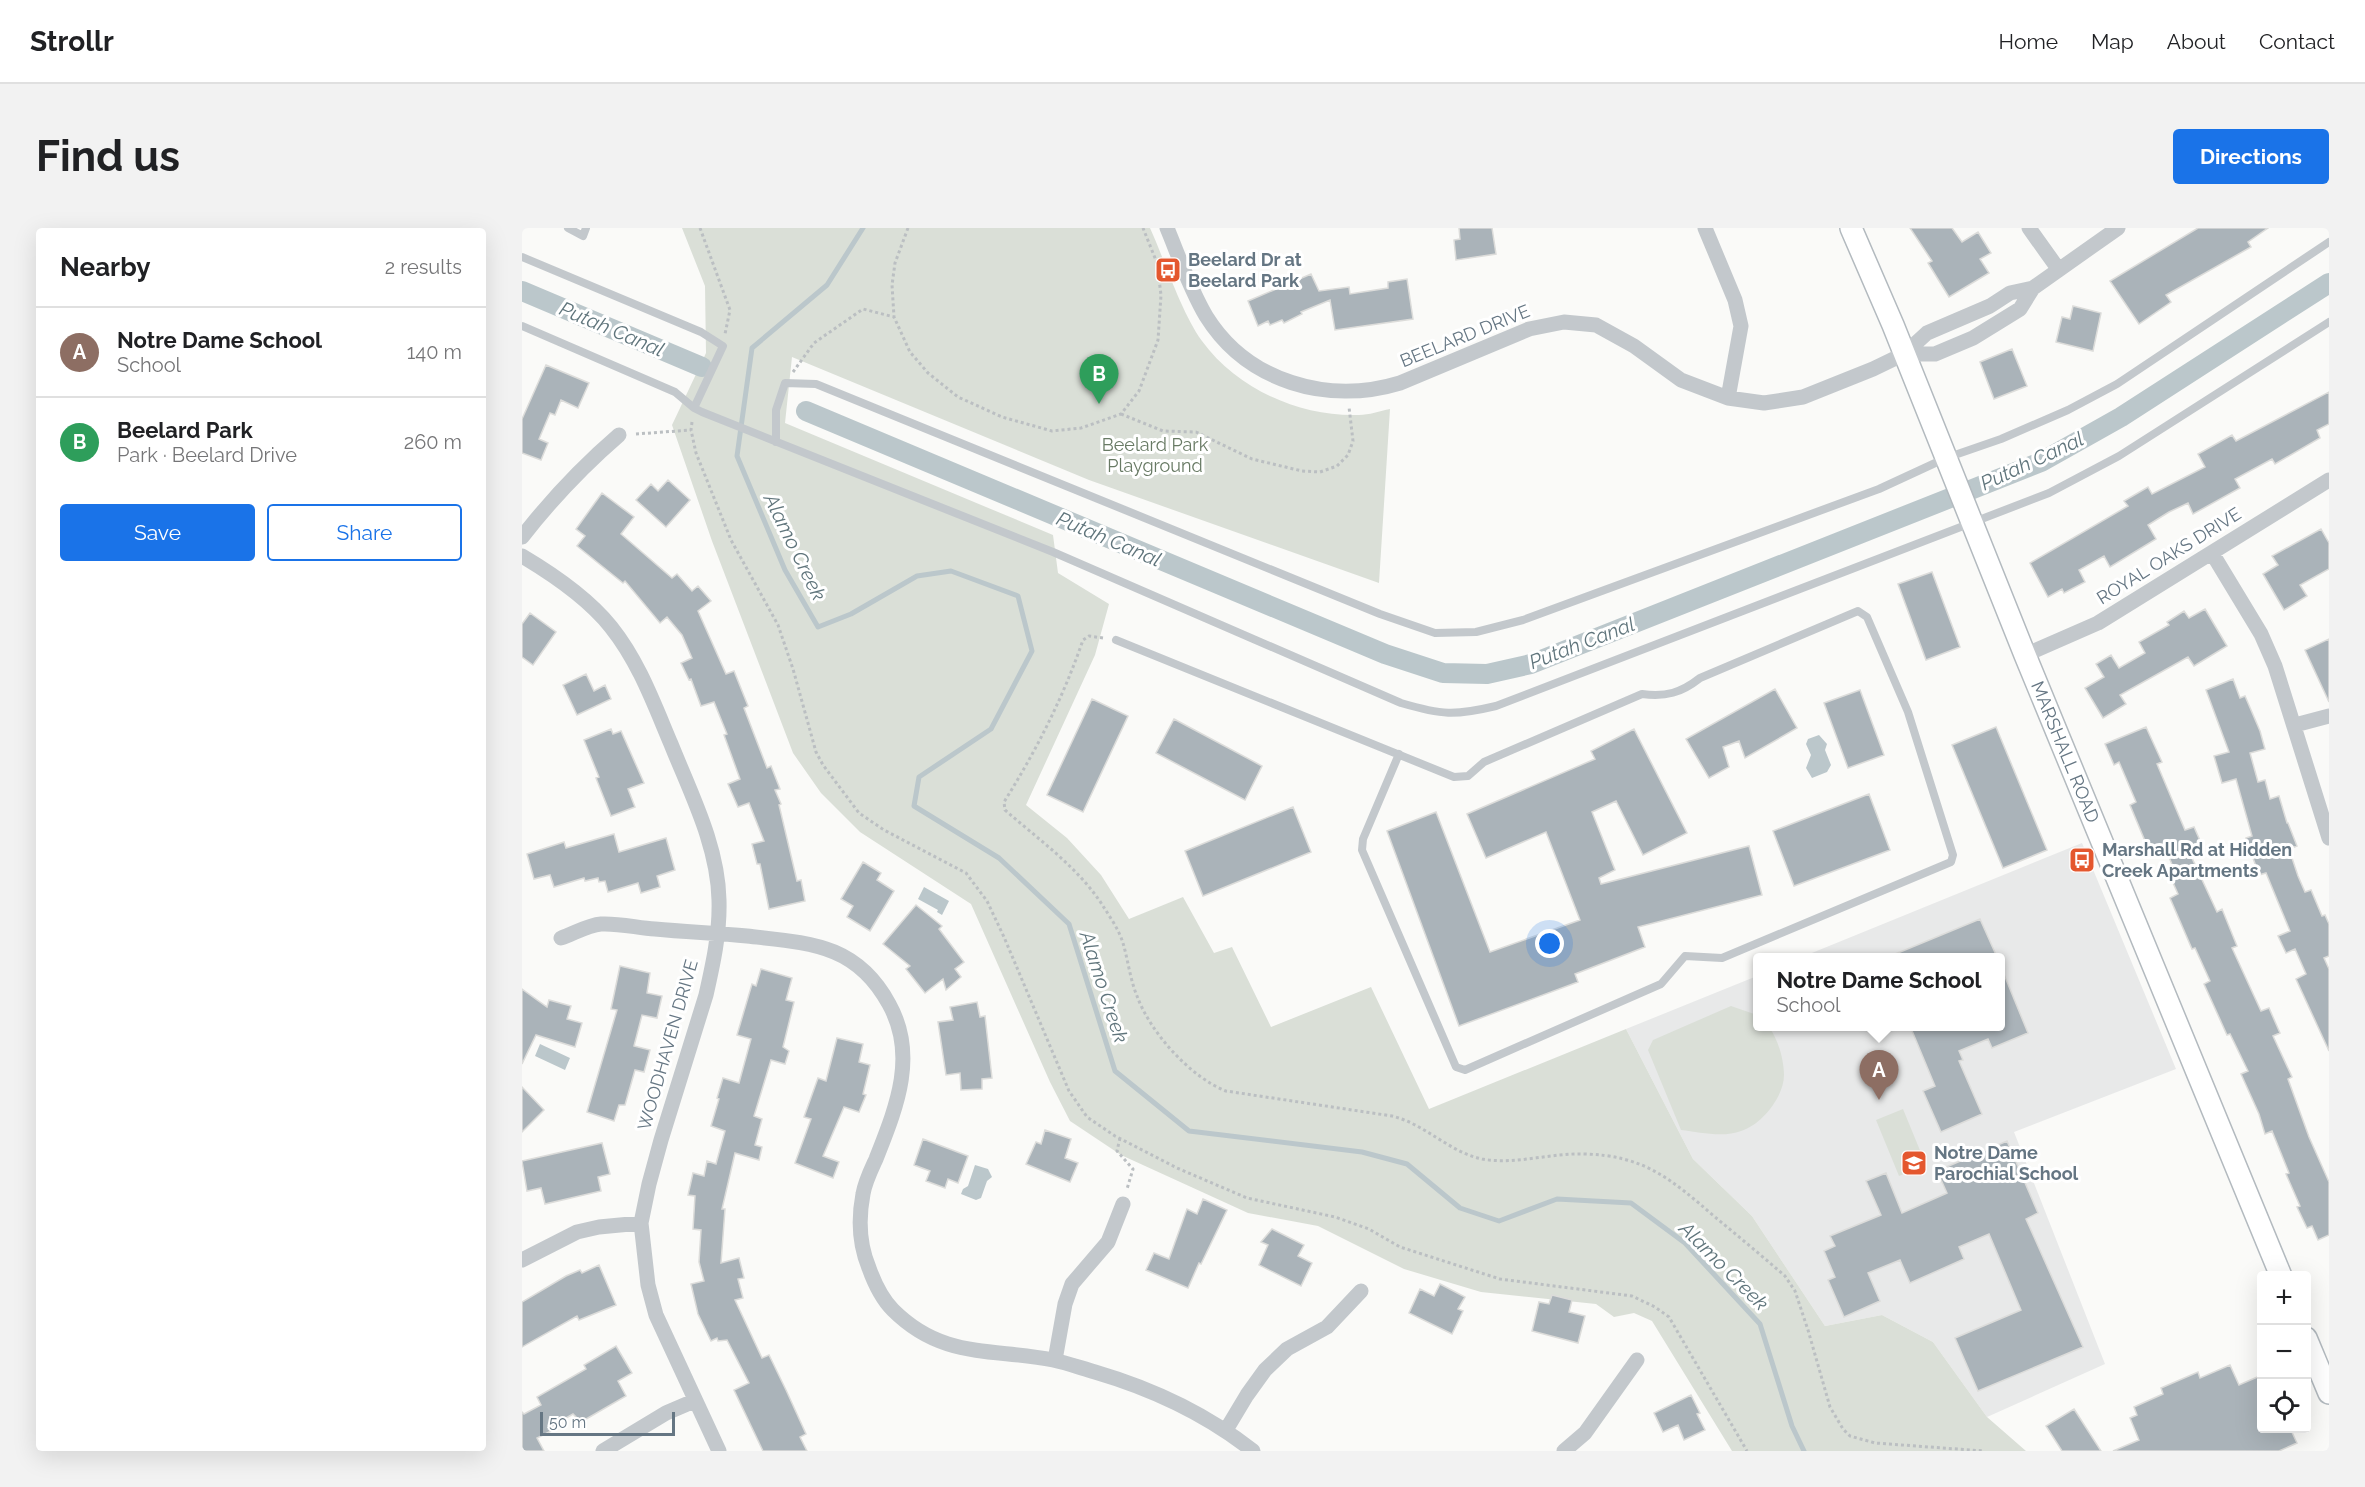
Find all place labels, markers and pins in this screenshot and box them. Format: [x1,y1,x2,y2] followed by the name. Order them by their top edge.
[1188,249,1302,291] place label: Beelard Dr at Beelard Park
[1153,255,1183,285] bus stop icon: Beelard Dr at Beelard Park
[1080,354,1118,404] pin: B
[2102,839,2292,881] place label: Marshall Rd at Hidden Creek Apartments
[2067,845,2097,875] bus stop icon: Marshall Rd at Hidden Creek Apartments
[1860,1050,1898,1100] pin: A
[1934,1142,2079,1184] place label: Notre Dame Parochial School
[1899,1148,1929,1178] school or university icon: Notre Dame Parochial School

